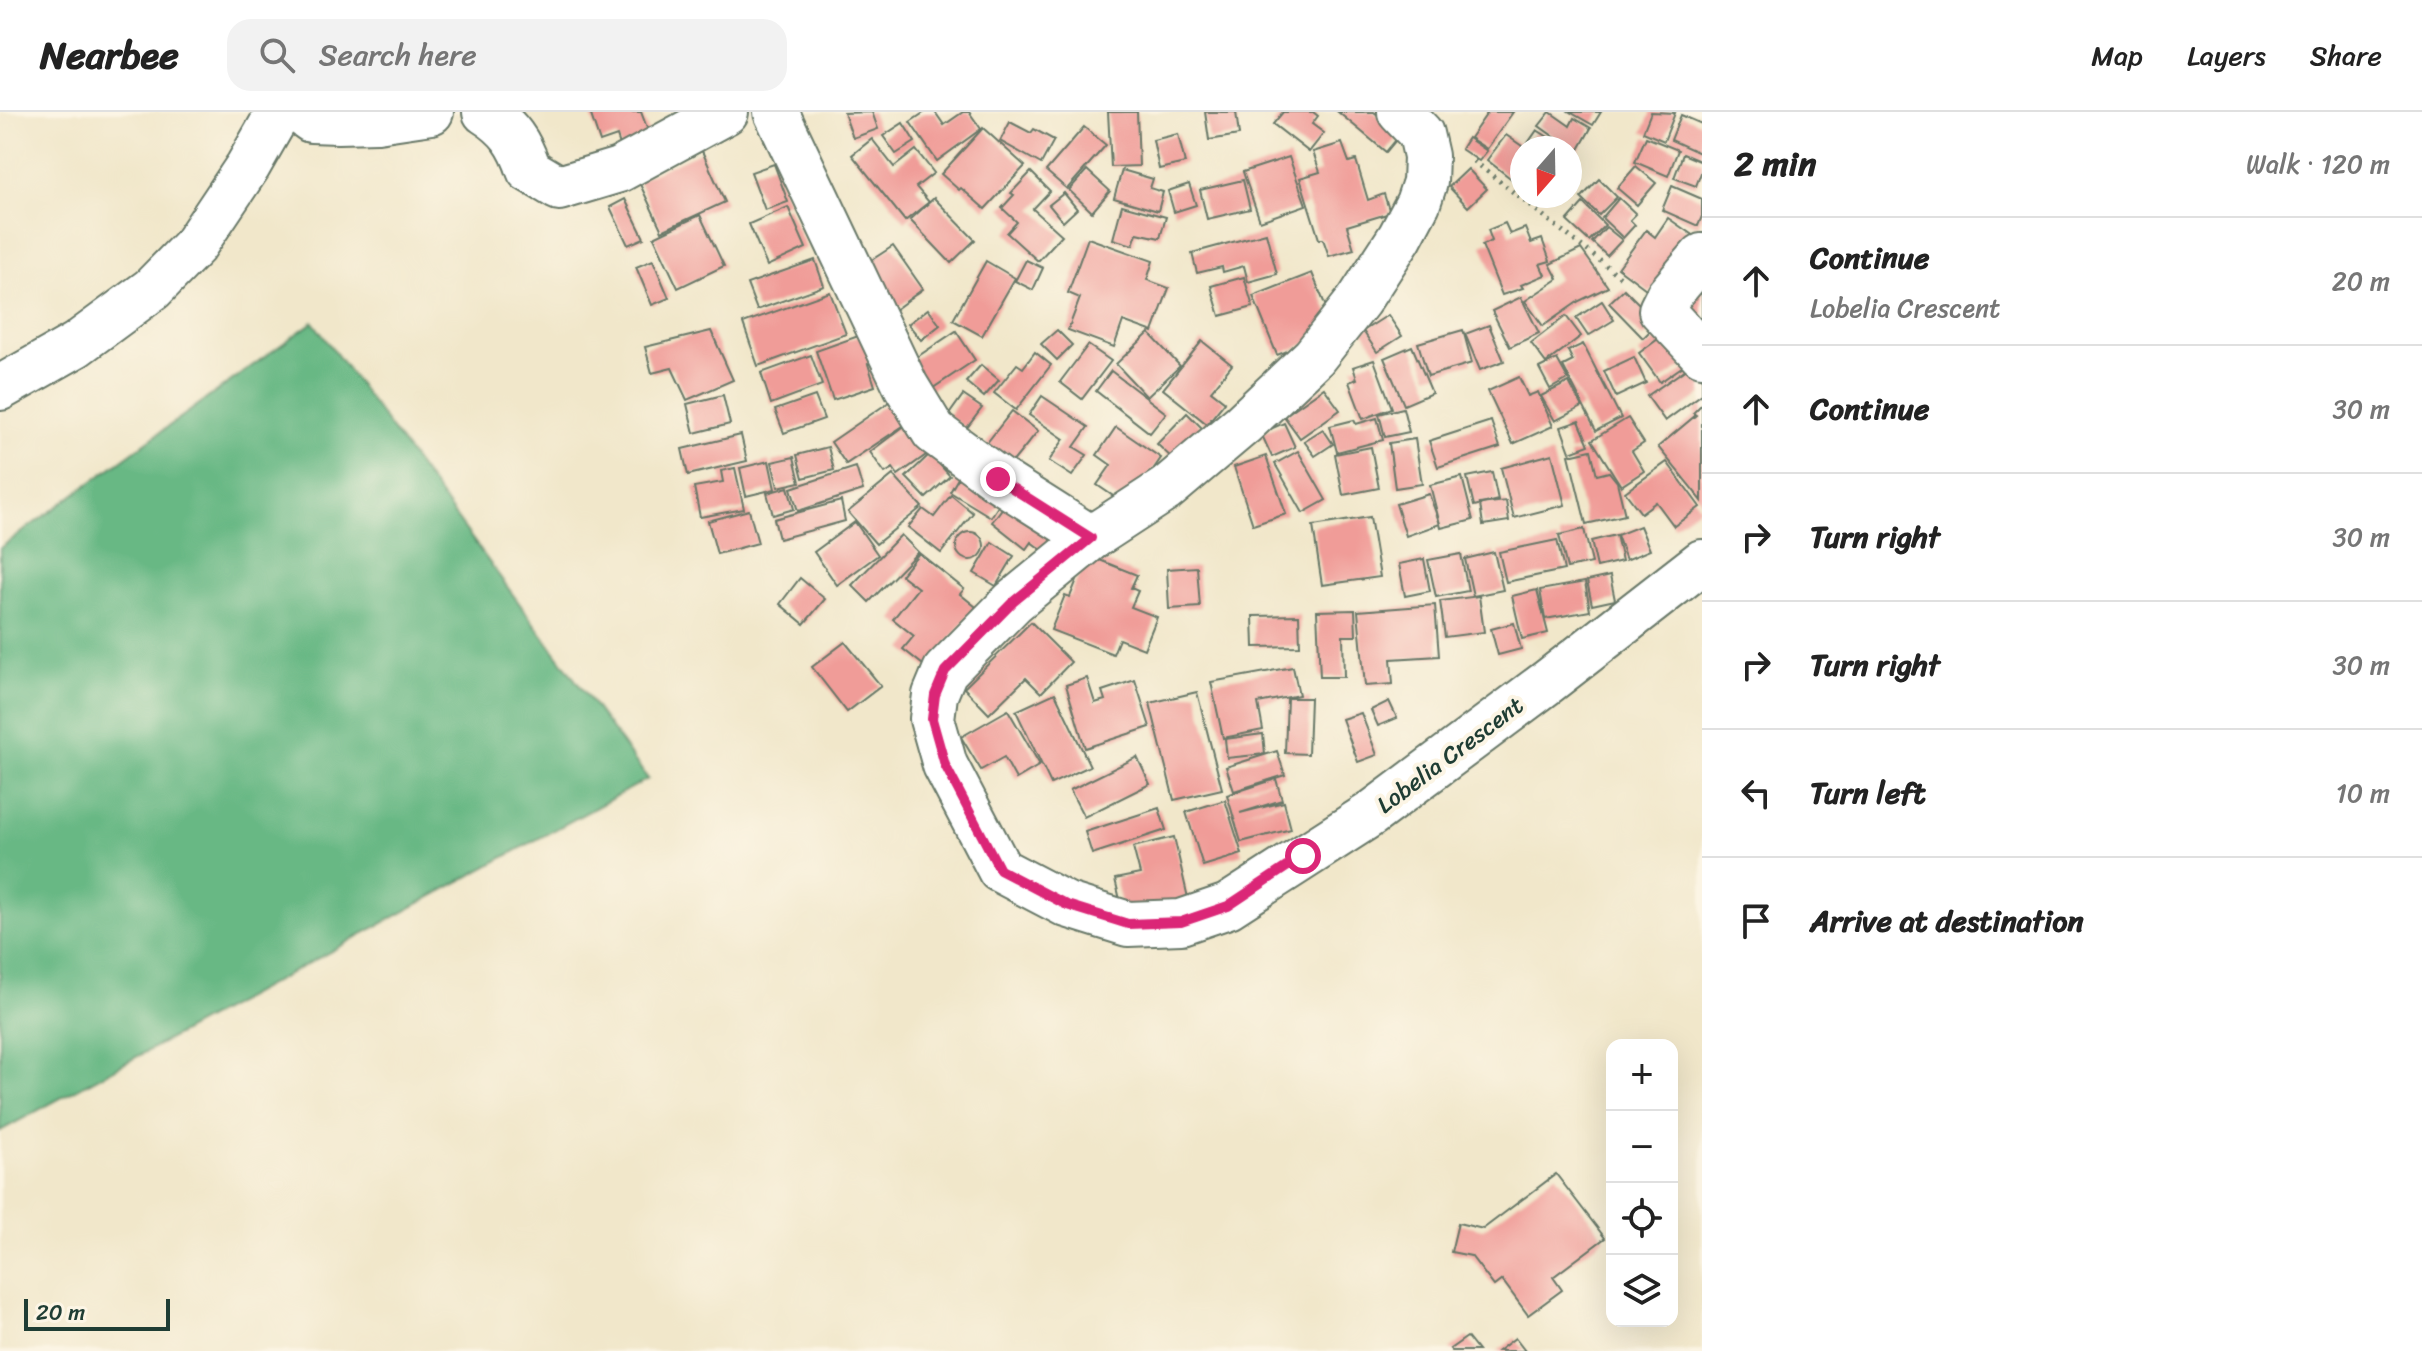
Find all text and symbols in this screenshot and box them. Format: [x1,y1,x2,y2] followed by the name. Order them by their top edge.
[227,19,787,91] search box
[40,22,179,89] text: Nearbee
[319,28,477,82] text: Search here
[2091,31,2143,80] text: Map
[2187,31,2266,80] text: Layers
[2310,31,2382,80] text: Share
[255,33,299,77] icon: search
[1734,134,1816,194] text: 2 min
[1510,136,1582,208] north arrow
[2246,141,2390,187] text: Walk · 120 m
[1810,231,1929,285] text: Continue
[2332,258,2390,304] text: 20 m
[1734,259,1778,303] icon: ahead
[1810,285,2000,331] text: Lobelia Crescent
[1810,382,1929,436] text: Continue
[2333,386,2390,432] text: 30 m
[1734,387,1778,431] icon: ahead
[980,461,1016,497] route end
[1810,510,1940,564] text: Turn right
[2333,514,2390,560] text: 30 m
[1734,515,1778,559] icon: right
[1810,638,1940,692] text: Turn right
[2333,642,2390,688] text: 30 m
[1734,643,1778,687] icon: right
[1367,685,1533,825] street label: Lobelia Crescent
[1810,766,1926,820] text: Turn left
[2336,770,2390,816] text: 10 m
[1734,771,1778,815] icon: left
[1285,838,1321,874] route start
[1810,894,2084,948] text: Arrive at destination
[1734,899,1778,943] icon: arrive
[1606,1039,1678,1327] map controls
[1606,1039,1678,1111] button: +
[1606,1111,1678,1183] button: −
[1606,1183,1678,1255] button: locate
[1606,1255,1678,1327] button: layers
[36,1293,85,1332] text: 20 m
[24,1295,170,1331] scale bar

